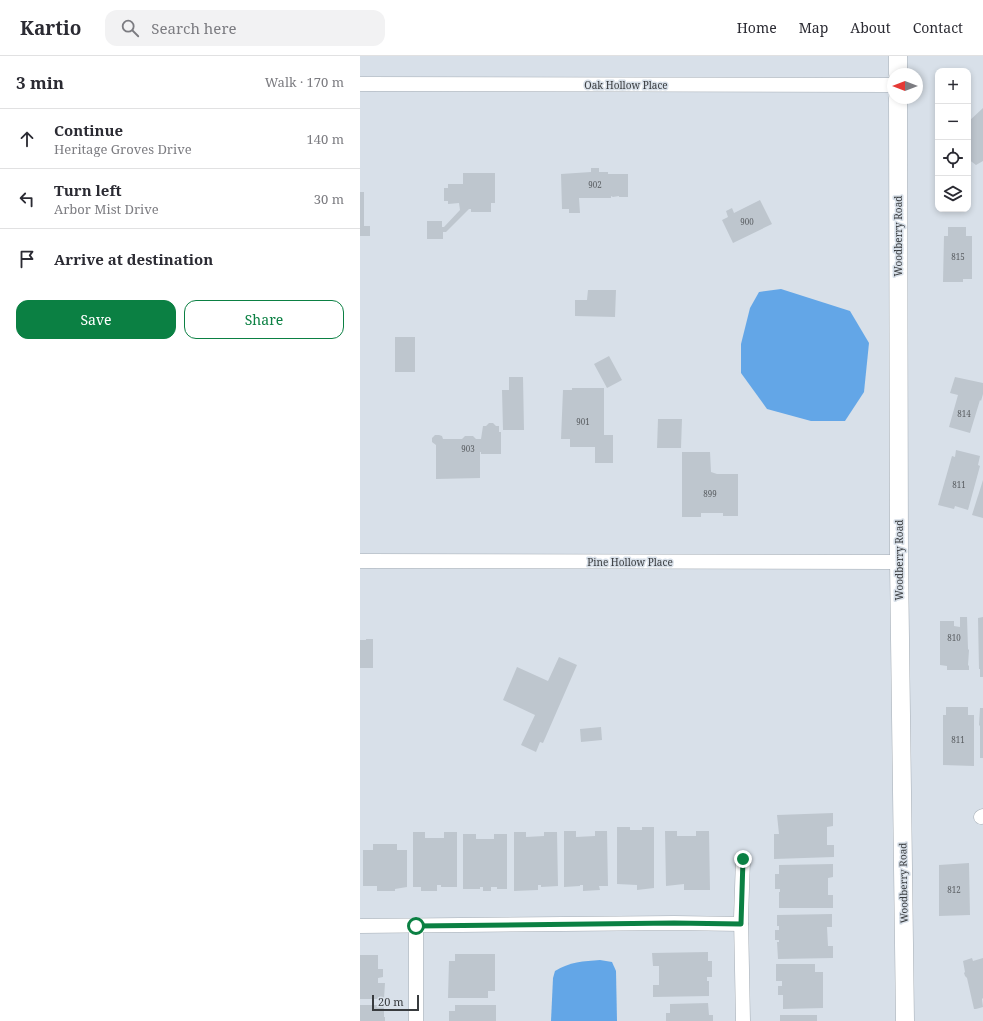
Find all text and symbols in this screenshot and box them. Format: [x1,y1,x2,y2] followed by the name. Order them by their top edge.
[105,10,385,46] search box
[20,15,81,41] text: Kartio
[119,17,141,39] icon: search
[151,18,236,38] text: Search here
[737,18,777,37] text: Home
[799,18,828,37] text: Map
[850,18,891,37] text: About
[913,18,963,37] text: Contact
[887,68,923,104] north arrow
[935,68,971,212] map controls
[935,68,971,104] button: +
[16,71,64,94] text: 3 min
[265,73,344,91] text: Walk · 170 m
[584,78,668,92] street label: Oak Hollow Place
[935,104,971,140] button: −
[54,120,123,140] text: Continue
[16,128,38,150] icon: ahead
[307,130,344,148] text: 140 m
[54,140,192,158] text: Heritage Groves Drive
[935,140,971,176] button: locate
[935,176,971,212] button: layers
[588,179,602,190] house number: 902
[54,180,122,200] text: Turn left
[16,188,38,210] icon: left
[314,190,344,208] text: 30 m
[891,196,905,276] street label: Woodberry Road
[54,200,159,218] text: Arbor Mist Drive
[740,216,754,227] house number: 900
[16,248,38,270] icon: arrive
[54,249,213,269] text: Arrive at destination
[951,251,965,262] house number: 815
[16,300,176,339] button: Save
[184,300,344,339] button: Share
[957,408,971,419] house number: 814
[576,416,590,427] house number: 901
[461,443,475,454] house number: 903
[952,479,966,490] house number: 811
[703,488,717,499] house number: 899
[892,520,906,600] street label: Woodberry Road
[587,555,673,569] street label: Pine Hollow Place
[947,632,961,643] house number: 810
[951,734,965,745] house number: 811
[895,842,911,924] street label: Woodberry Road
[734,850,752,868] route end
[947,884,961,895] house number: 812
[407,917,425,935] route start
[372,993,419,1012] scale bar
[378,994,404,1009] text: 20 m

